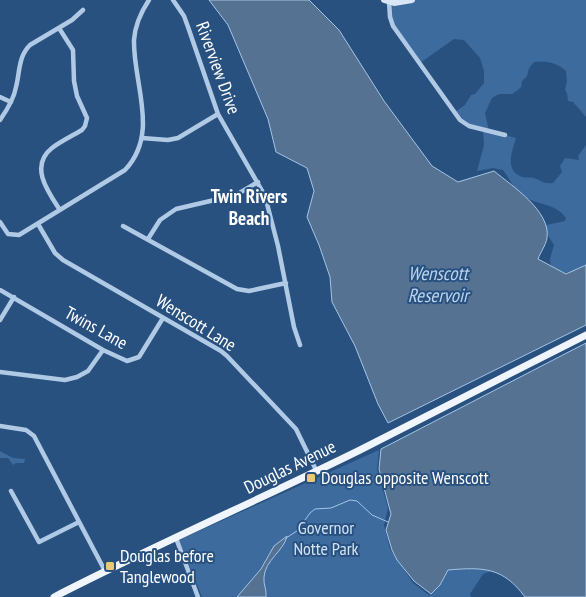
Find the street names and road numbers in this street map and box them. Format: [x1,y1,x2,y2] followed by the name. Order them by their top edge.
[191,18,246,117] street label: Riverview Drive
[152,289,241,356] street label: Wenscott Lane
[61,301,132,354] street label: Twins Lane
[240,434,339,499] street label: Douglas Avenue

